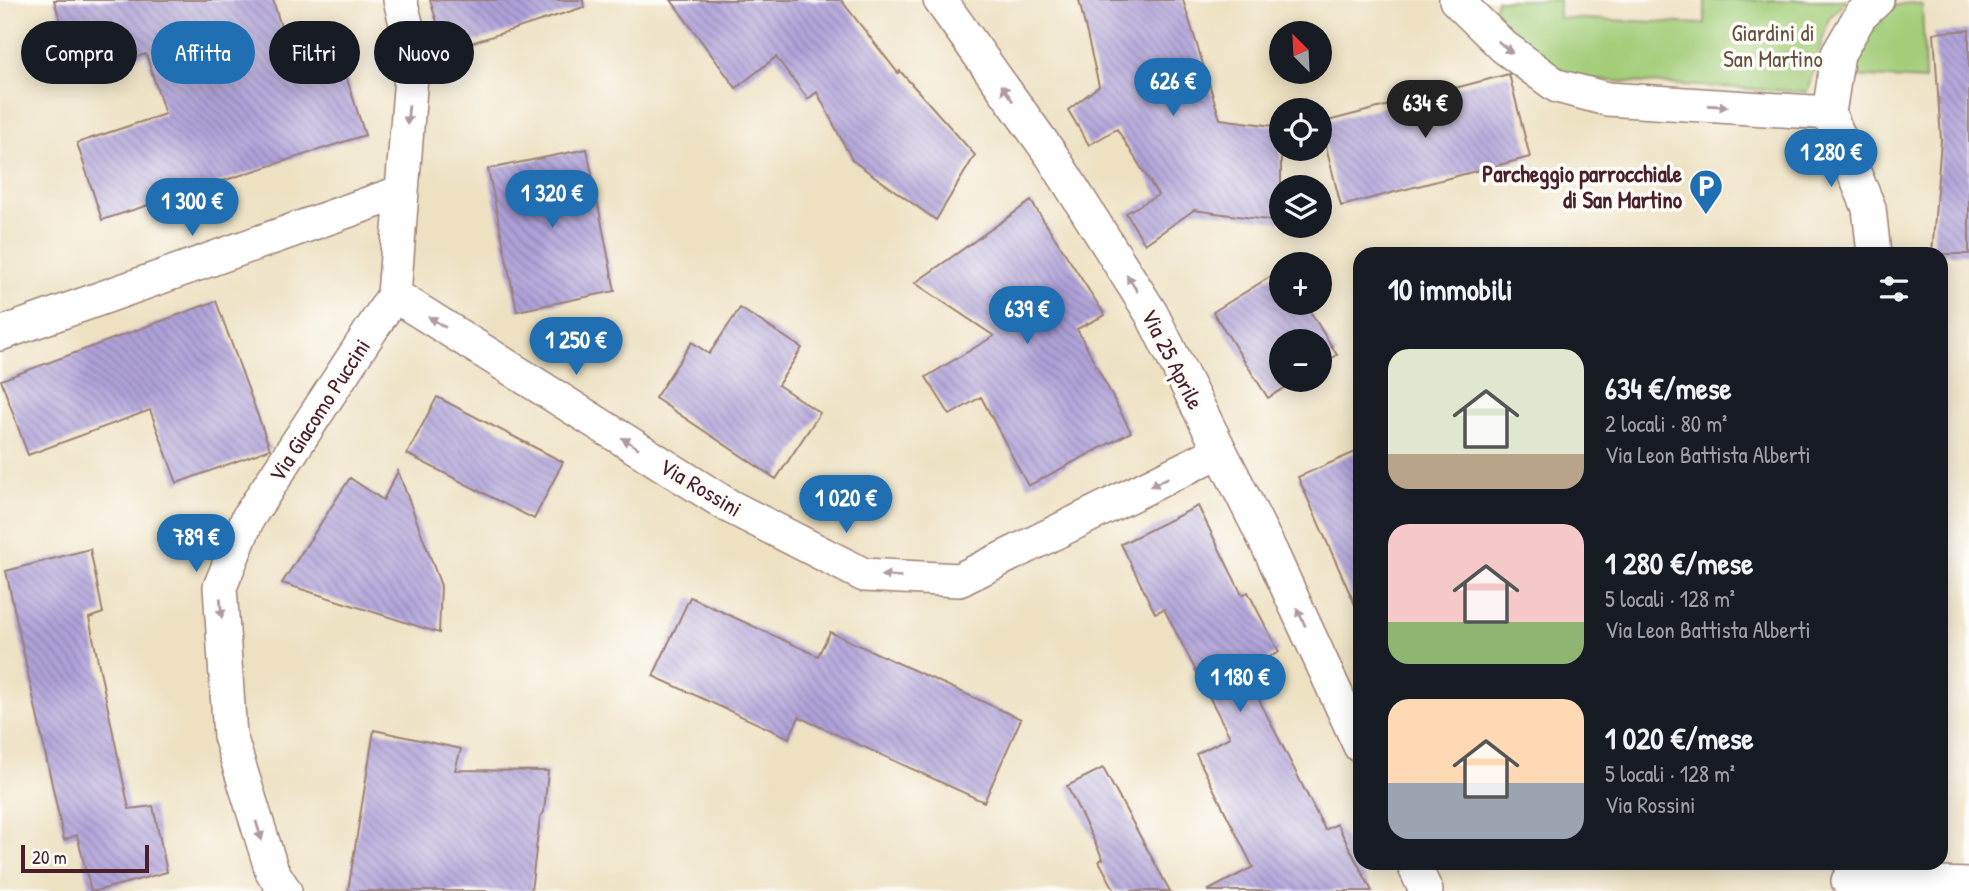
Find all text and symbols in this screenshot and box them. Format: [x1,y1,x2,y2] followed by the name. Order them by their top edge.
[1723,17,1823,74] park label: Giardini di San Martino
[21,21,137,84] chip: Compra
[151,21,255,84] chip: Affitta
[269,21,360,84] chip: Filtri
[374,21,474,84] chip: Nuovo
[1269,21,1332,84] north arrow
[1269,21,1332,392] map controls
[1497,39,1514,54] one-way arrow
[1124,58,1222,118] pin: 626 €
[1150,65,1196,96] text: 626 €
[1376,80,1474,140] pin: 634 €
[1000,84,1014,102] one-way arrow
[1403,87,1447,118] text: 634 €
[1269,98,1332,161] button: locate
[1707,101,1729,112] one-way arrow
[402,105,413,127] one-way arrow
[1766,130,1896,189] pin: 1 280 €
[1800,136,1862,167] text: 1 280 €
[1482,158,1683,215] place label: Parcheggio parrocchiale di San Martino
[1687,167,1725,216] parking icon: Parcheggio parrocchiale di San Martino
[487,170,617,230] pin: 1 320 €
[1269,175,1332,238] button: layers
[521,177,583,208] text: 1 320 €
[127,178,257,238] pin: 1 300 €
[162,185,222,216] text: 1 300 €
[1269,252,1332,315] button: +
[1388,269,1513,309] text: 10 immobili
[1875,270,1913,308] icon: filters
[1125,273,1138,293] one-way arrow
[978,286,1076,346] pin: 639 €
[1005,293,1049,324] text: 639 €
[1135,304,1211,414] street label: Via 25 Aprile
[428,316,447,329] one-way arrow
[511,318,641,377] pin: 1 250 €
[546,324,606,355] text: 1 250 €
[1269,329,1332,392] button: −
[261,332,377,488] street label: Via Giacomo Puccini
[1605,368,1732,408] text: 634 €/mese
[1444,377,1528,461] icon: home
[1605,408,1727,439] text: 2 locali · 80 m²
[620,437,640,450] one-way arrow
[1605,439,1811,470] text: Via Leon Battista Alberti
[654,450,748,524] street label: Via Rossini
[781,476,911,535] pin: 1 020 €
[1149,476,1169,487] one-way arrow
[815,482,877,513] text: 1 020 €
[147,514,245,574] pin: 789 €
[173,521,219,552] text: 789 €
[1605,543,1753,583] text: 1 280 €/mese
[1444,552,1528,636] icon: home
[880,570,902,581] one-way arrow
[1605,583,1735,614] text: 5 locali · 128 m²
[216,597,227,619] one-way arrow
[1295,607,1306,627] one-way arrow
[1605,614,1811,645] text: Via Leon Battista Alberti
[1175,654,1305,714] pin: 1 180 €
[1211,661,1269,692] text: 1 180 €
[1605,718,1754,758] text: 1 020 €/mese
[1444,727,1528,811] icon: home
[1605,758,1735,789] text: 5 locali · 128 m²
[1605,789,1696,820] text: Via Rossini
[255,820,265,841] one-way arrow
[21,842,149,874] scale bar
[32,844,67,870] text: 20 m

